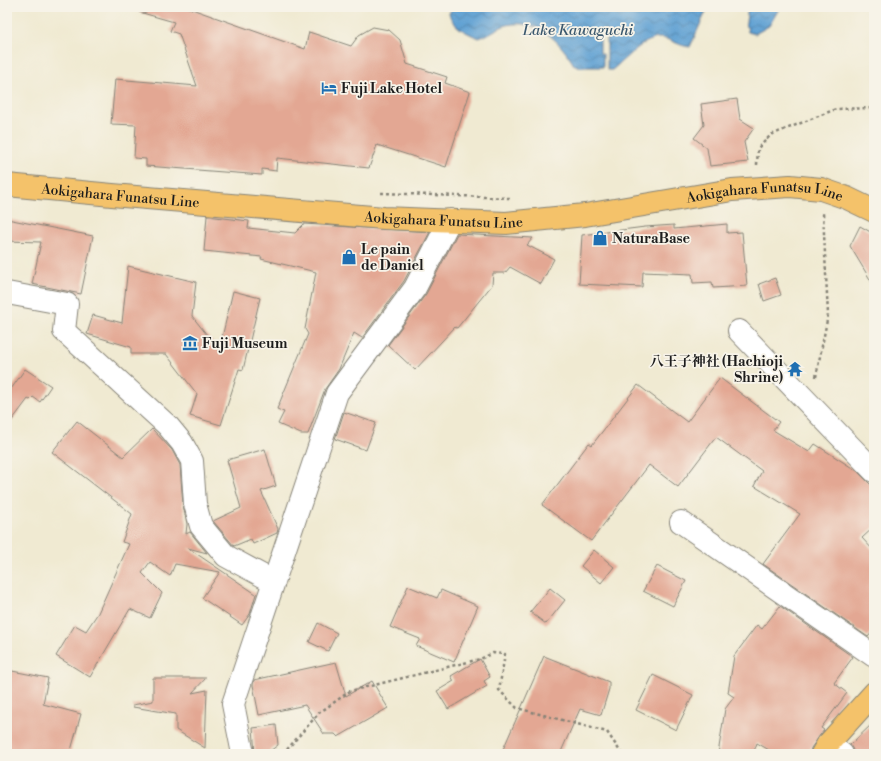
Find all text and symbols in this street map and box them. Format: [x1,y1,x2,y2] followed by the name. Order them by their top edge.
[522,21,633,40] water label: Lake Kawaguchi
[320,79,338,97] hotel icon: Fuji Lake Hotel
[341,80,442,98] place label: Fuji Lake Hotel
[684,178,845,208] street label: Aokigahara Funatsu Line
[40,180,200,212] street label: Aokigahara Funatsu Line
[362,208,524,233] street label: Aokigahara Funatsu Line
[591,229,609,247] shop icon: NaturaBase
[612,230,691,248] place label: NaturaBase
[361,241,424,275] place label: Le pain de Daniel
[340,248,358,266] shop icon: Le pain de Daniel
[181,334,199,352] museum icon: Fuji Museum
[202,335,288,353] place label: Fuji Museum
[650,353,784,387] place label: 八王子神社 (Hachioji Shrine)
[786,360,804,378] temple icon: 八王子神社 (Hachioji Shrine)

